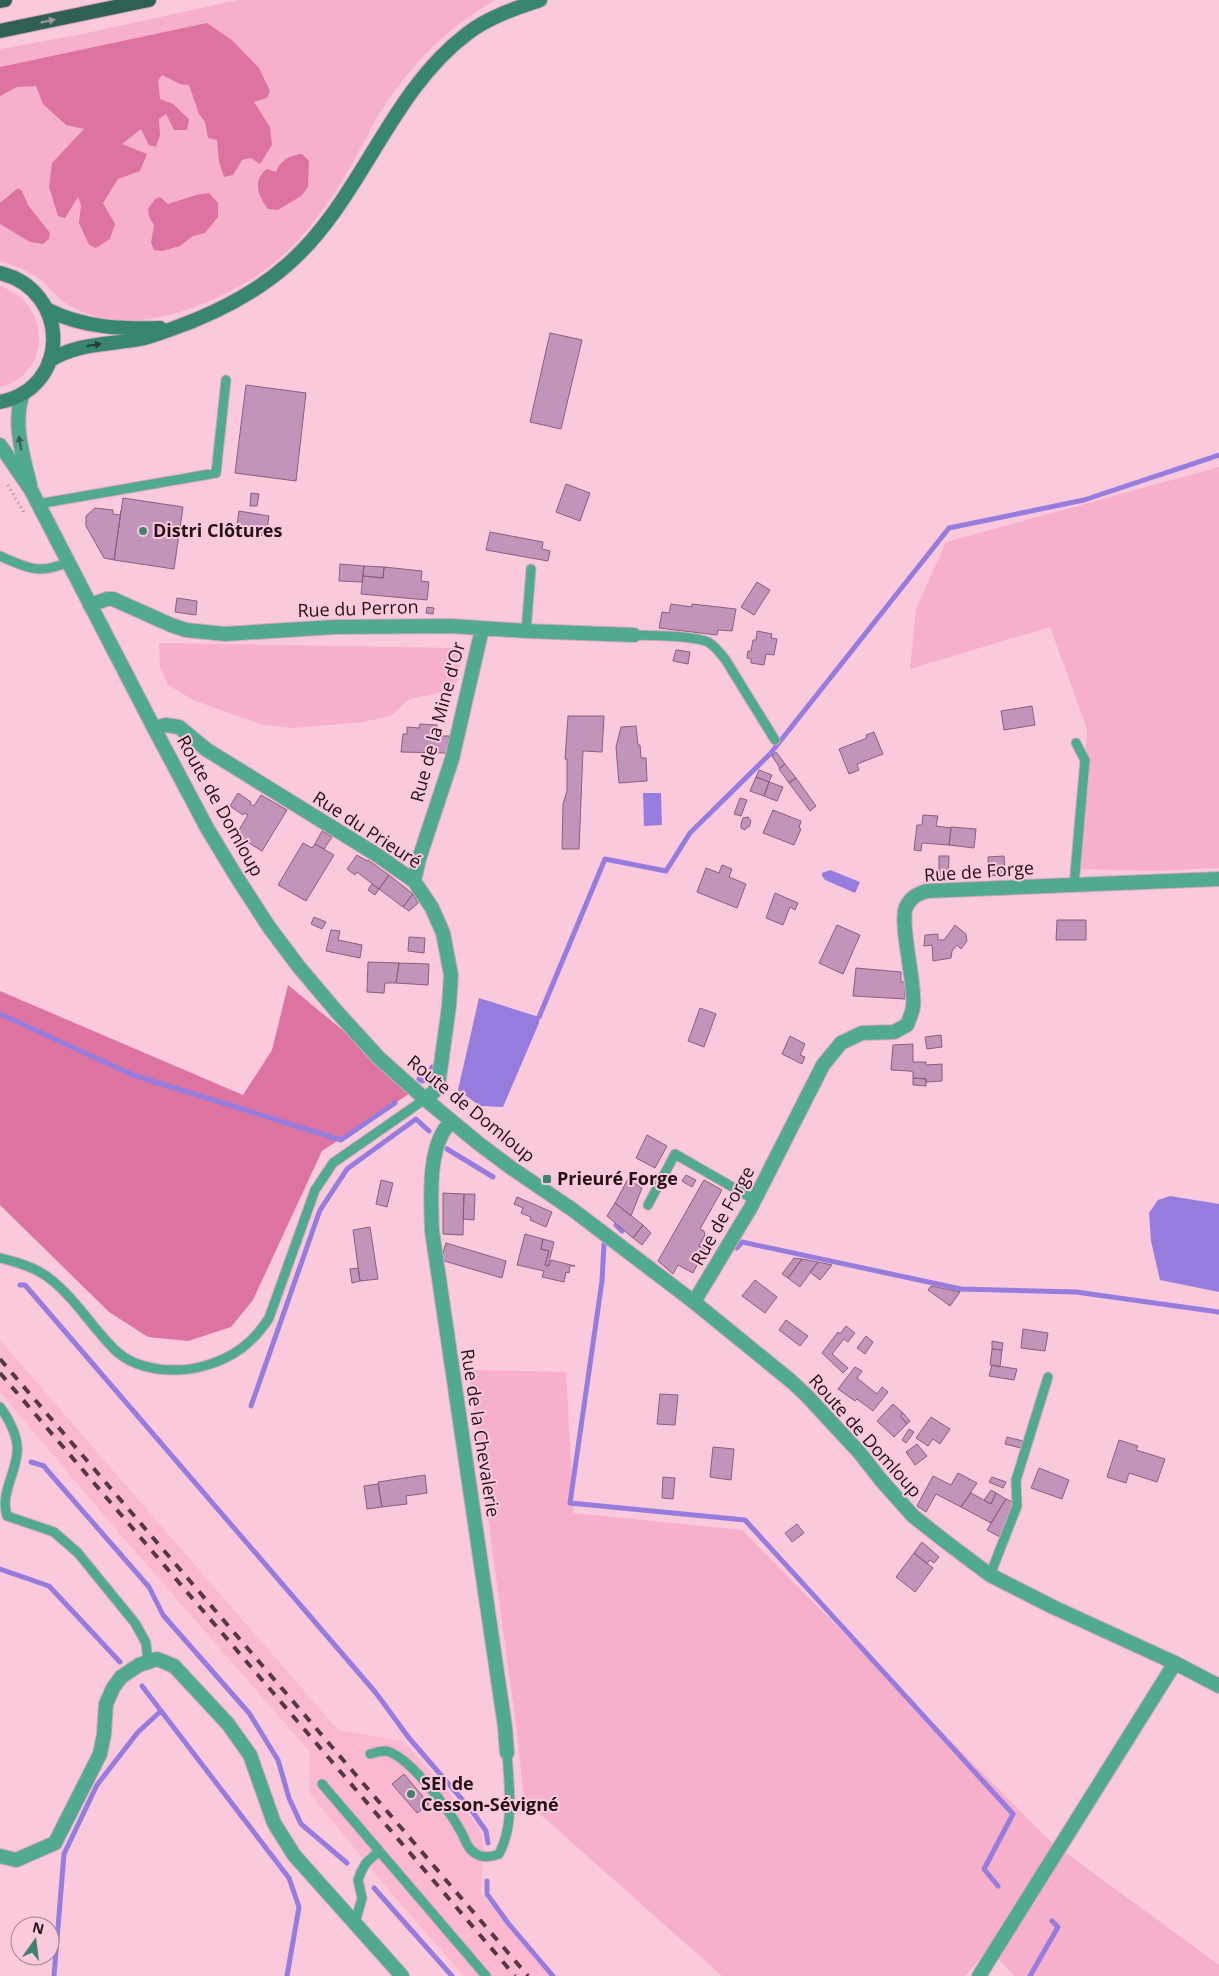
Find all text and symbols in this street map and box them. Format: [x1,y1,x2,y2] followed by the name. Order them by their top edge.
[40,17,55,25] one-way arrow
[87,341,103,349] one-way arrow
[16,434,24,450] one-way arrow
[153,518,282,542] place label: Distri Clôtures
[137,525,149,537] marker: Distri Clôtures
[297,594,419,622] street label: Rue du Perron
[404,638,470,804] street label: Rue de la Mine d'Or
[172,731,270,880] street label: Route de Domloup
[309,785,426,873] street label: Rue du Prieuré
[923,855,1035,887] street label: Rue de Forge
[403,1049,541,1167] street label: Route de Domloup
[685,1162,759,1269] street label: Rue de Forge
[557,1166,678,1190] place label: Prieuré Forge
[541,1173,553,1185] marker: Prieuré Forge
[456,1347,506,1519] street label: Rue de la Chevalerie
[804,1369,928,1502] street label: Route de Domloup
[421,1771,559,1816] place label: SEI de Cesson-Sévigné
[405,1788,417,1800] marker: SEI de Cesson-Sévigné
[10,1916,60,1966] north arrow
[30,1917,46,1938] text: N

